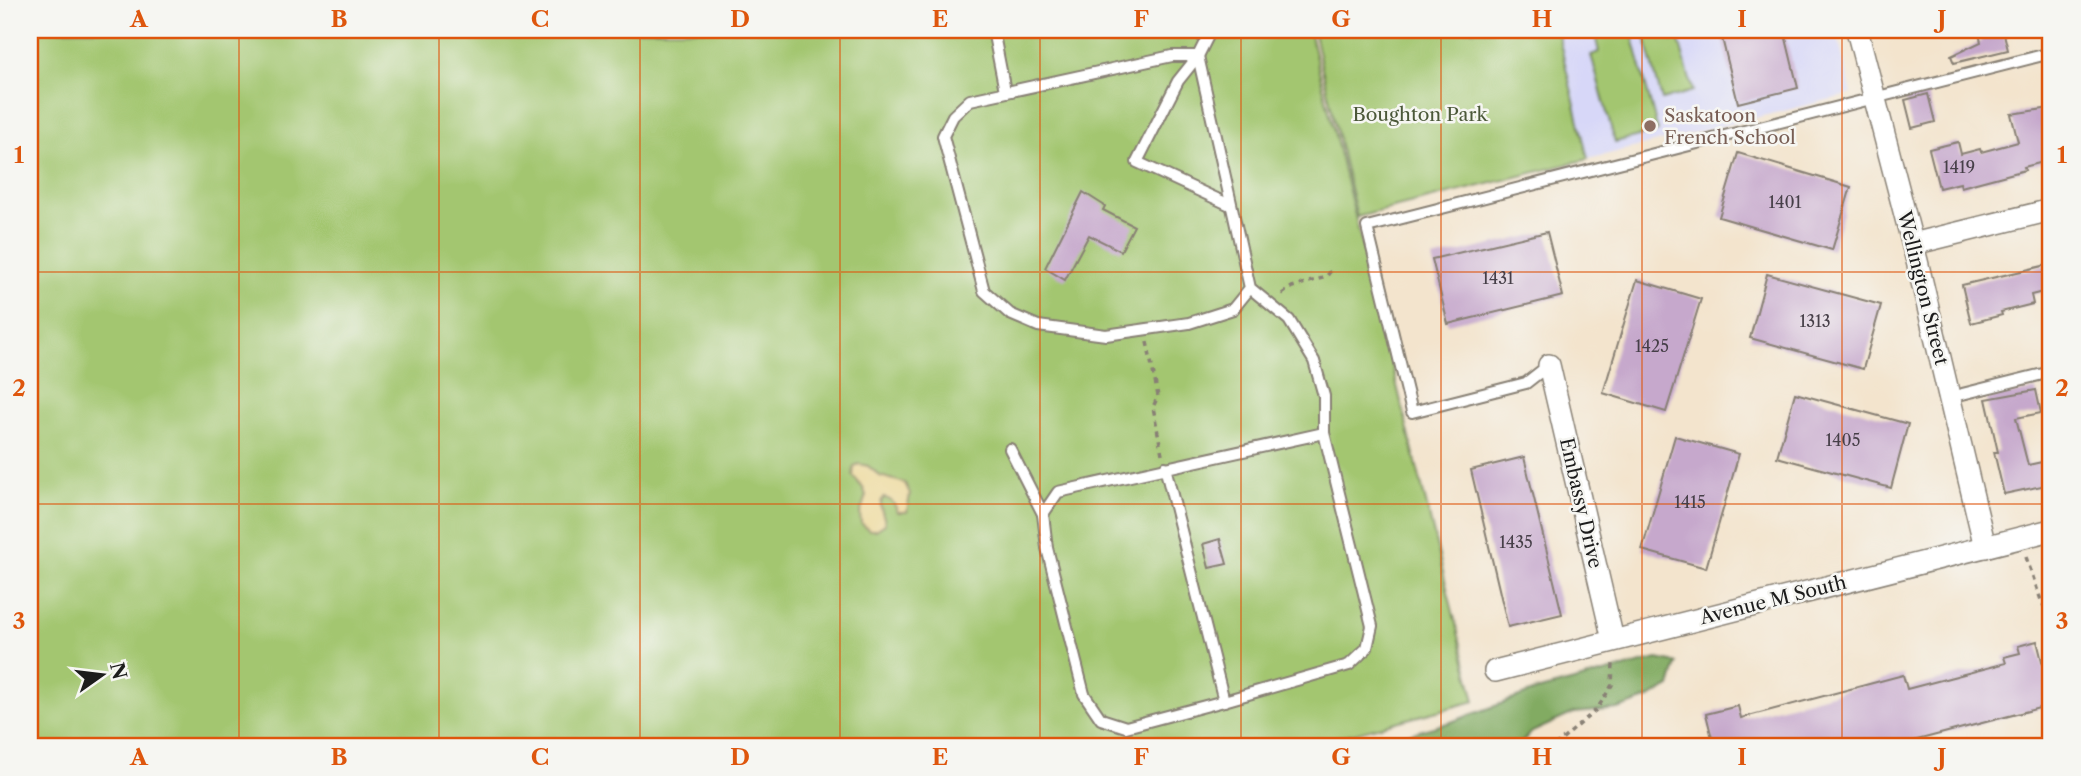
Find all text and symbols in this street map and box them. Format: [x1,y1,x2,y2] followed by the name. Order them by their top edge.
[129,5,149,33] text: A
[330,5,348,33] text: B
[531,5,549,33] text: C
[730,5,750,33] text: D
[932,5,948,33] text: E
[1133,5,1149,33] text: F
[1331,5,1351,33] text: G
[1532,5,1553,33] text: H
[1737,5,1747,33] text: I
[1933,5,1947,33] text: J
[1352,103,1489,126] park label: Boughton Park
[1664,104,1796,149] place label: Saskatoon French School
[1642,118,1658,134] marker: Saskatoon French School
[14,141,25,169] text: 1
[2057,141,2068,169] text: 1
[1943,157,1975,177] house number: 1419
[1769,192,1802,212] house number: 1401
[1892,208,1953,368] street label: Wellington Street
[1482,268,1514,288] house number: 1431
[1799,311,1831,331] house number: 1313
[1635,336,1669,356] house number: 1425
[12,374,26,402] text: 2
[2055,374,2069,402] text: 2
[1826,430,1860,450] house number: 1405
[1555,436,1607,570] street label: Embassy Drive
[1674,492,1706,512] house number: 1415
[1499,532,1533,552] house number: 1435
[1696,571,1849,630] street label: Avenue M South
[13,607,26,635] text: 3
[2056,607,2069,635] text: 3
[66,640,136,710] north arrow
[105,660,131,682] text: N
[129,743,149,771] text: A
[330,743,348,771] text: B
[531,743,549,771] text: C
[730,743,750,771] text: D
[932,743,948,771] text: E
[1133,743,1149,771] text: F
[1331,743,1351,771] text: G
[1532,743,1553,771] text: H
[1737,743,1747,771] text: I
[1933,743,1947,771] text: J

